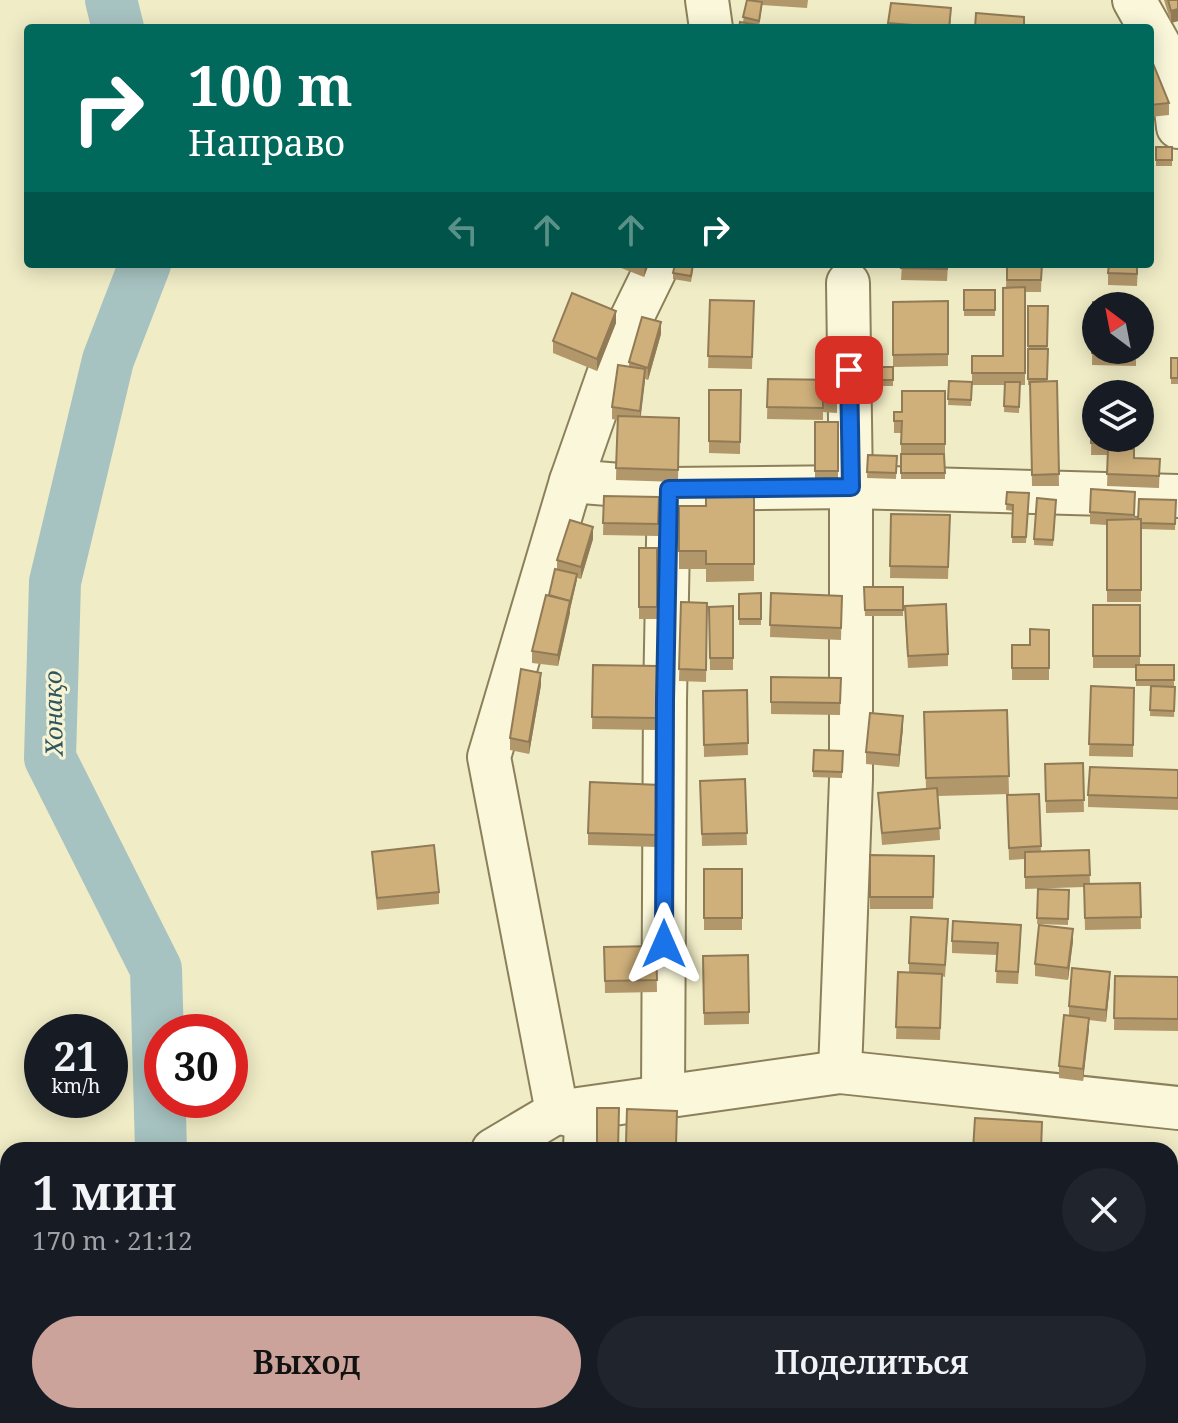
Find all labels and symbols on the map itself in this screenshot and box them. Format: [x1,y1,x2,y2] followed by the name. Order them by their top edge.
[1082,292,1154,364] north arrow
[815,336,883,404] pin
[35,670,70,758] water label: Хонақо
[622,902,706,986] position arrow
[144,1014,248,1118] speed limit sign: 30

